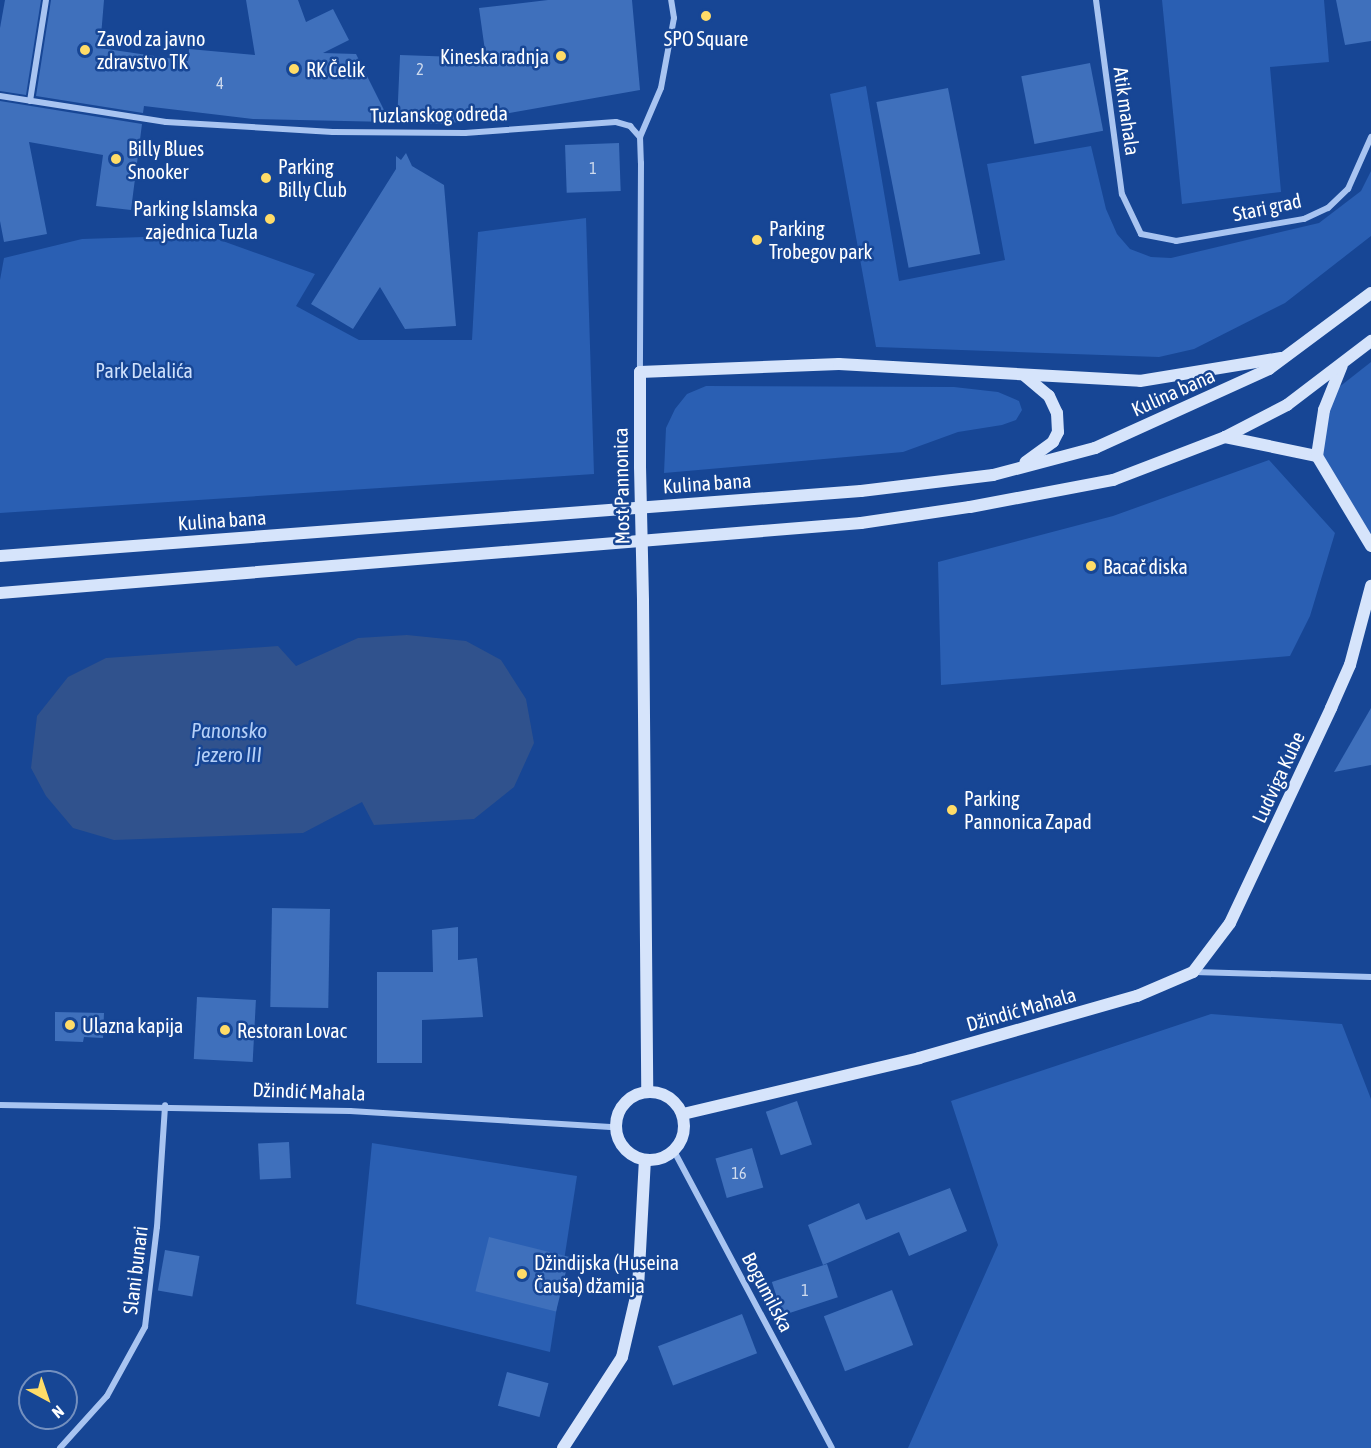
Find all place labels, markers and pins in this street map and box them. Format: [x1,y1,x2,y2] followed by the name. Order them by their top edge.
[699,9,713,23] marker: SPO Square
[664,26,748,50] place label: SPO Square
[97,27,205,74] place label: Zavod za javno zdravstvo TK
[78,43,92,57] marker: Zavod za javno zdravstvo TK
[440,44,549,68] place label: Kineska radnja
[554,49,568,63] marker: Kineska radnja
[306,57,365,81] place label: RK Čelik
[287,62,301,76] marker: RK Čelik
[128,136,204,183] place label: Billy Blues Snooker
[109,152,123,166] marker: Billy Blues Snooker
[278,154,347,201] place label: Parking Billy Club
[259,171,273,185] marker: Parking Billy Club
[133,196,258,243] place label: Parking Islamska zajednica Tuzla
[263,212,277,226] marker: Parking Islamska zajednica Tuzla
[769,216,872,263] place label: Parking Trobegov park
[750,233,764,247] marker: Parking Trobegov park
[1103,554,1188,578] place label: Bacač diska
[1084,559,1098,573] marker: Bacač diska
[964,786,1092,833] place label: Parking Pannonica Zapad
[945,803,959,817] marker: Parking Pannonica Zapad
[82,1013,183,1037] place label: Ulazna kapija
[63,1018,77,1032] marker: Ulazna kapija
[237,1018,347,1042] place label: Restoran Lovac
[218,1023,232,1037] marker: Restoran Lovac
[534,1250,679,1297] place label: Džindijska (Huseina Čauša) džamija
[515,1267,529,1281] marker: Džindijska (Huseina Čauša) džamija

